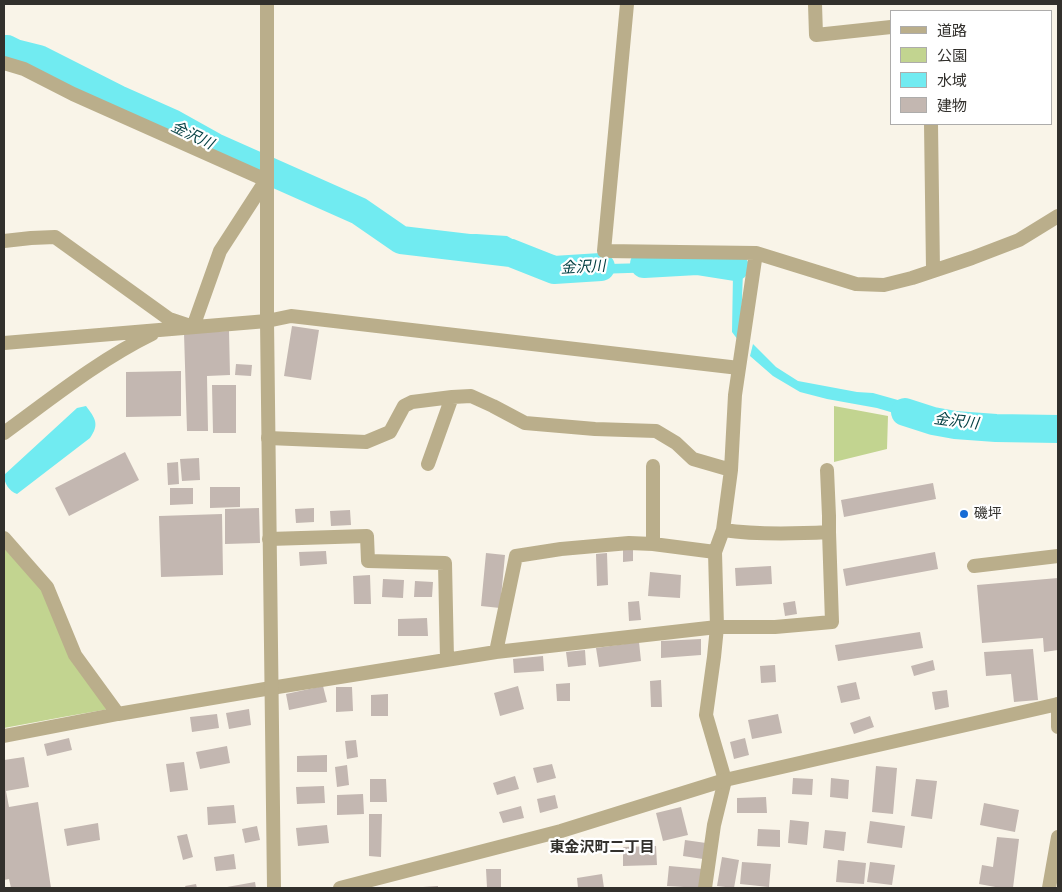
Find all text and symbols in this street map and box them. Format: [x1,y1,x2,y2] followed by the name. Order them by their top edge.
[890,10,1052,125] legend
[937,22,967,40] text: 道路
[937,47,967,65] text: 公園
[937,72,967,90] text: 水域
[937,97,967,115] text: 建物
[168,118,216,154] water label: 金沢川
[560,258,606,278] water label: 金沢川
[933,410,979,434] water label: 金沢川
[974,506,1002,522] place label: 磯坪
[958,508,970,520] marker: 磯坪
[550,839,654,857] district label: 東金沢町二丁目

